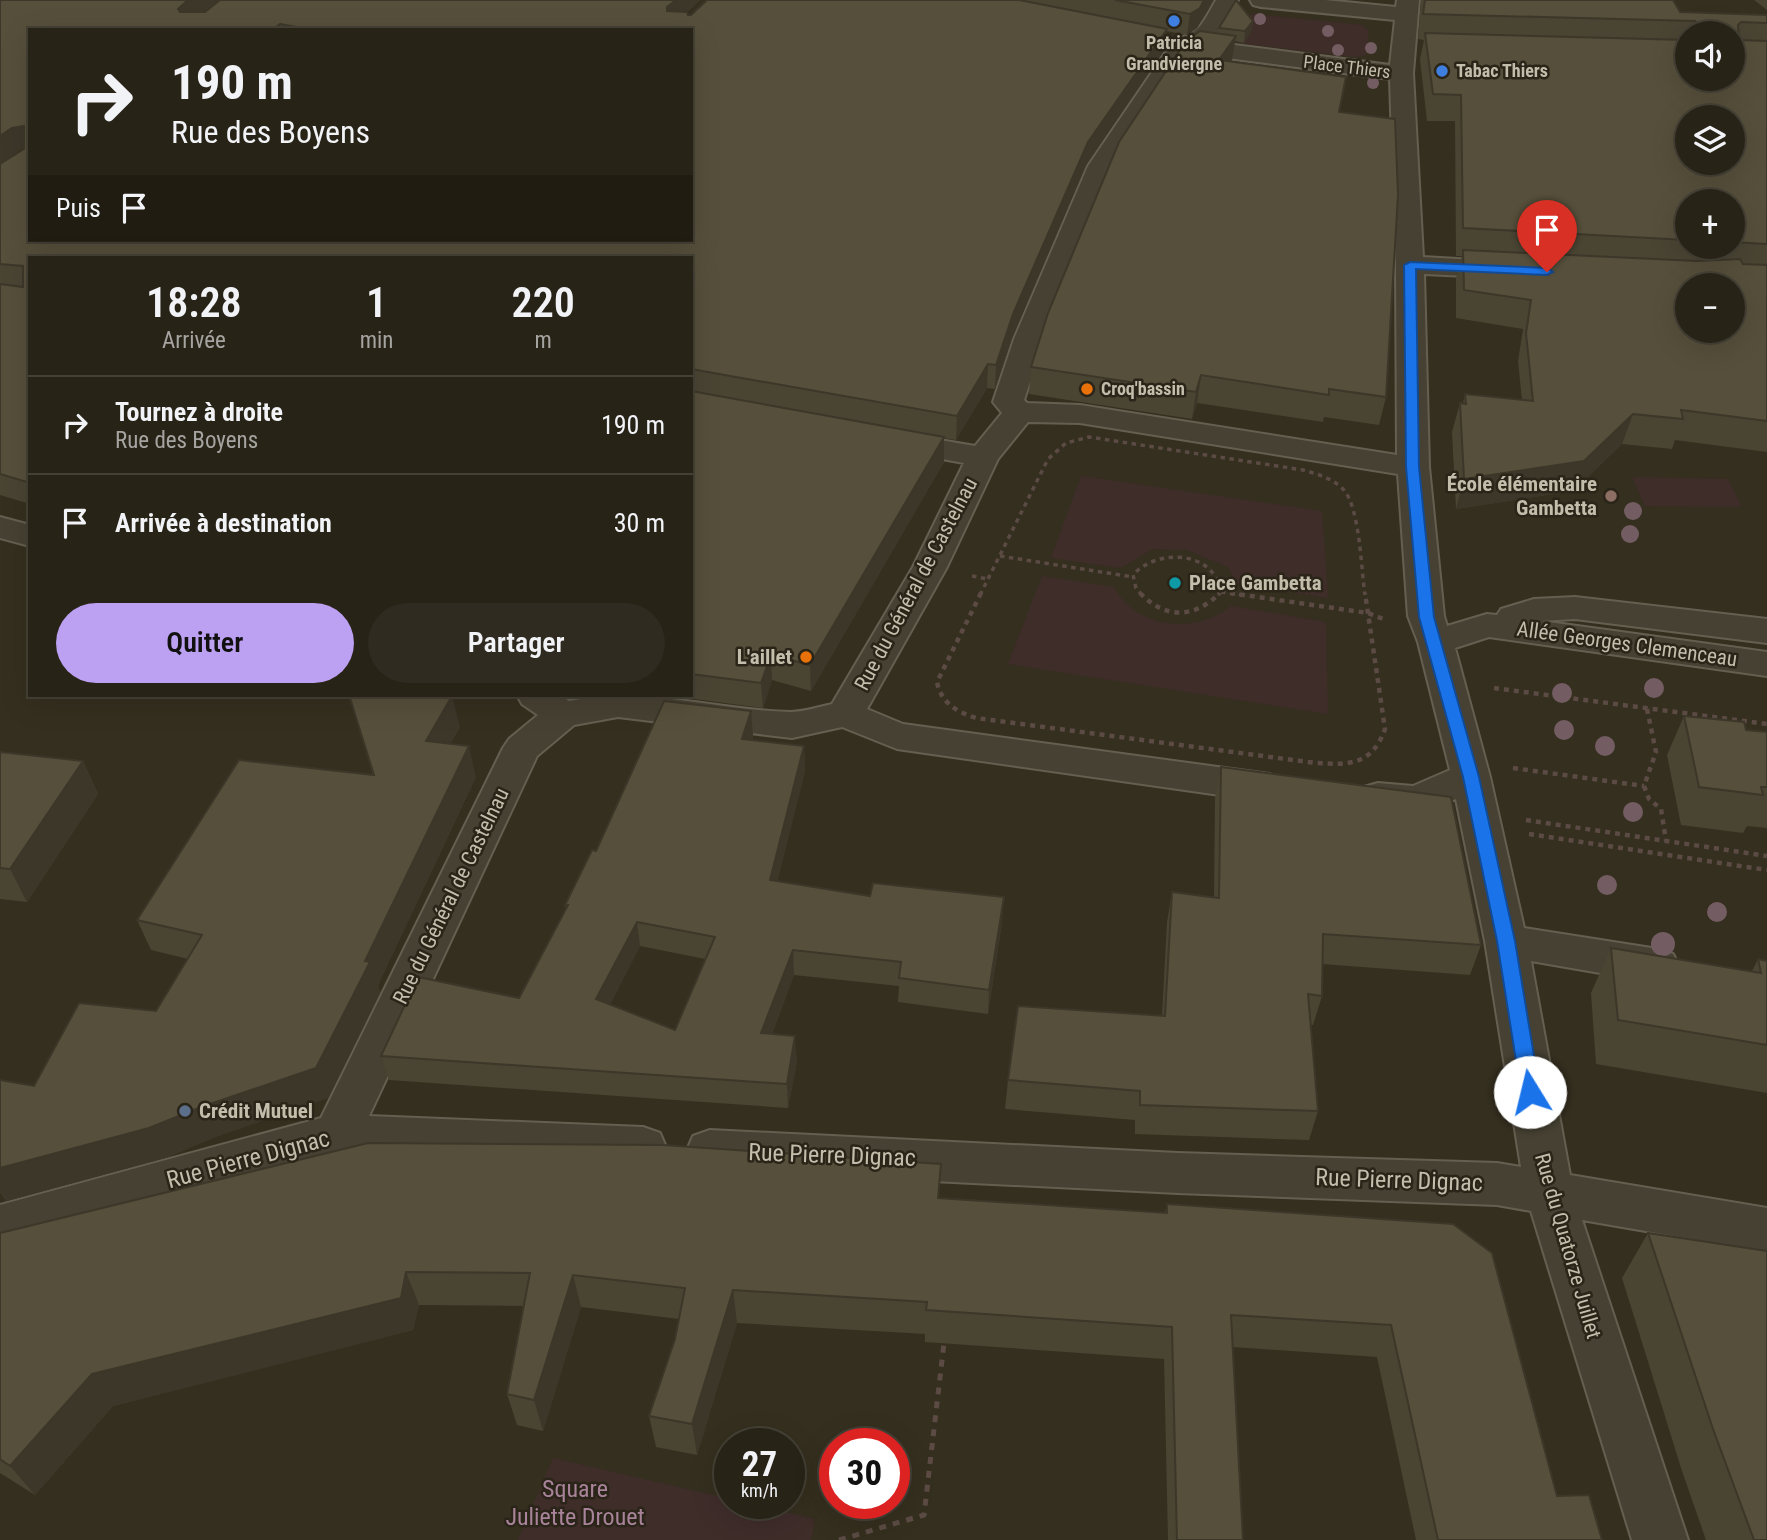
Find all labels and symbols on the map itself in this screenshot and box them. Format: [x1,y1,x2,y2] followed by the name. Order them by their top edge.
[1166,13,1182,29] marker: Patricia Grandviergne
[1126,32,1222,74] place label: Patricia Grandviergne
[1302,51,1392,82] street label: Place Thiers
[1456,60,1548,81] place label: Tabac Thiers
[1434,63,1450,79] marker: Tabac Thiers
[1517,200,1577,272] pin
[1101,378,1185,399] place label: Croq'bassin
[1079,381,1095,397] marker: Croq'bassin
[1447,472,1597,520] place label: École élémentaire Gambetta
[850,474,982,694] street label: Rue du Général de Castelnau
[1603,488,1619,504] marker: École élémentaire Gambetta
[1189,571,1322,595] place label: Place Gambetta
[1167,575,1183,591] marker: Place Gambetta
[1515,617,1739,671] street label: Allée Georges Clemenceau
[737,645,792,669] place label: L'aillet
[798,649,814,665] marker: L'aillet
[388,784,514,1008] street label: Rue du Général de Castelnau
[1493,1055,1567,1129] position arrow
[199,1099,313,1123] place label: Crédit Mutuel
[177,1103,193,1119] marker: Crédit Mutuel
[163,1124,333,1194] street label: Rue Pierre Dignac
[748,1138,916,1172] street label: Rue Pierre Dignac
[1530,1151,1606,1341] street label: Rue du Quatorze Juillet
[1315,1163,1483,1197] street label: Rue Pierre Dignac
[819,1428,910,1519] speed limit sign: 30
[505,1475,645,1531] park label: Square Juliette Drouet

